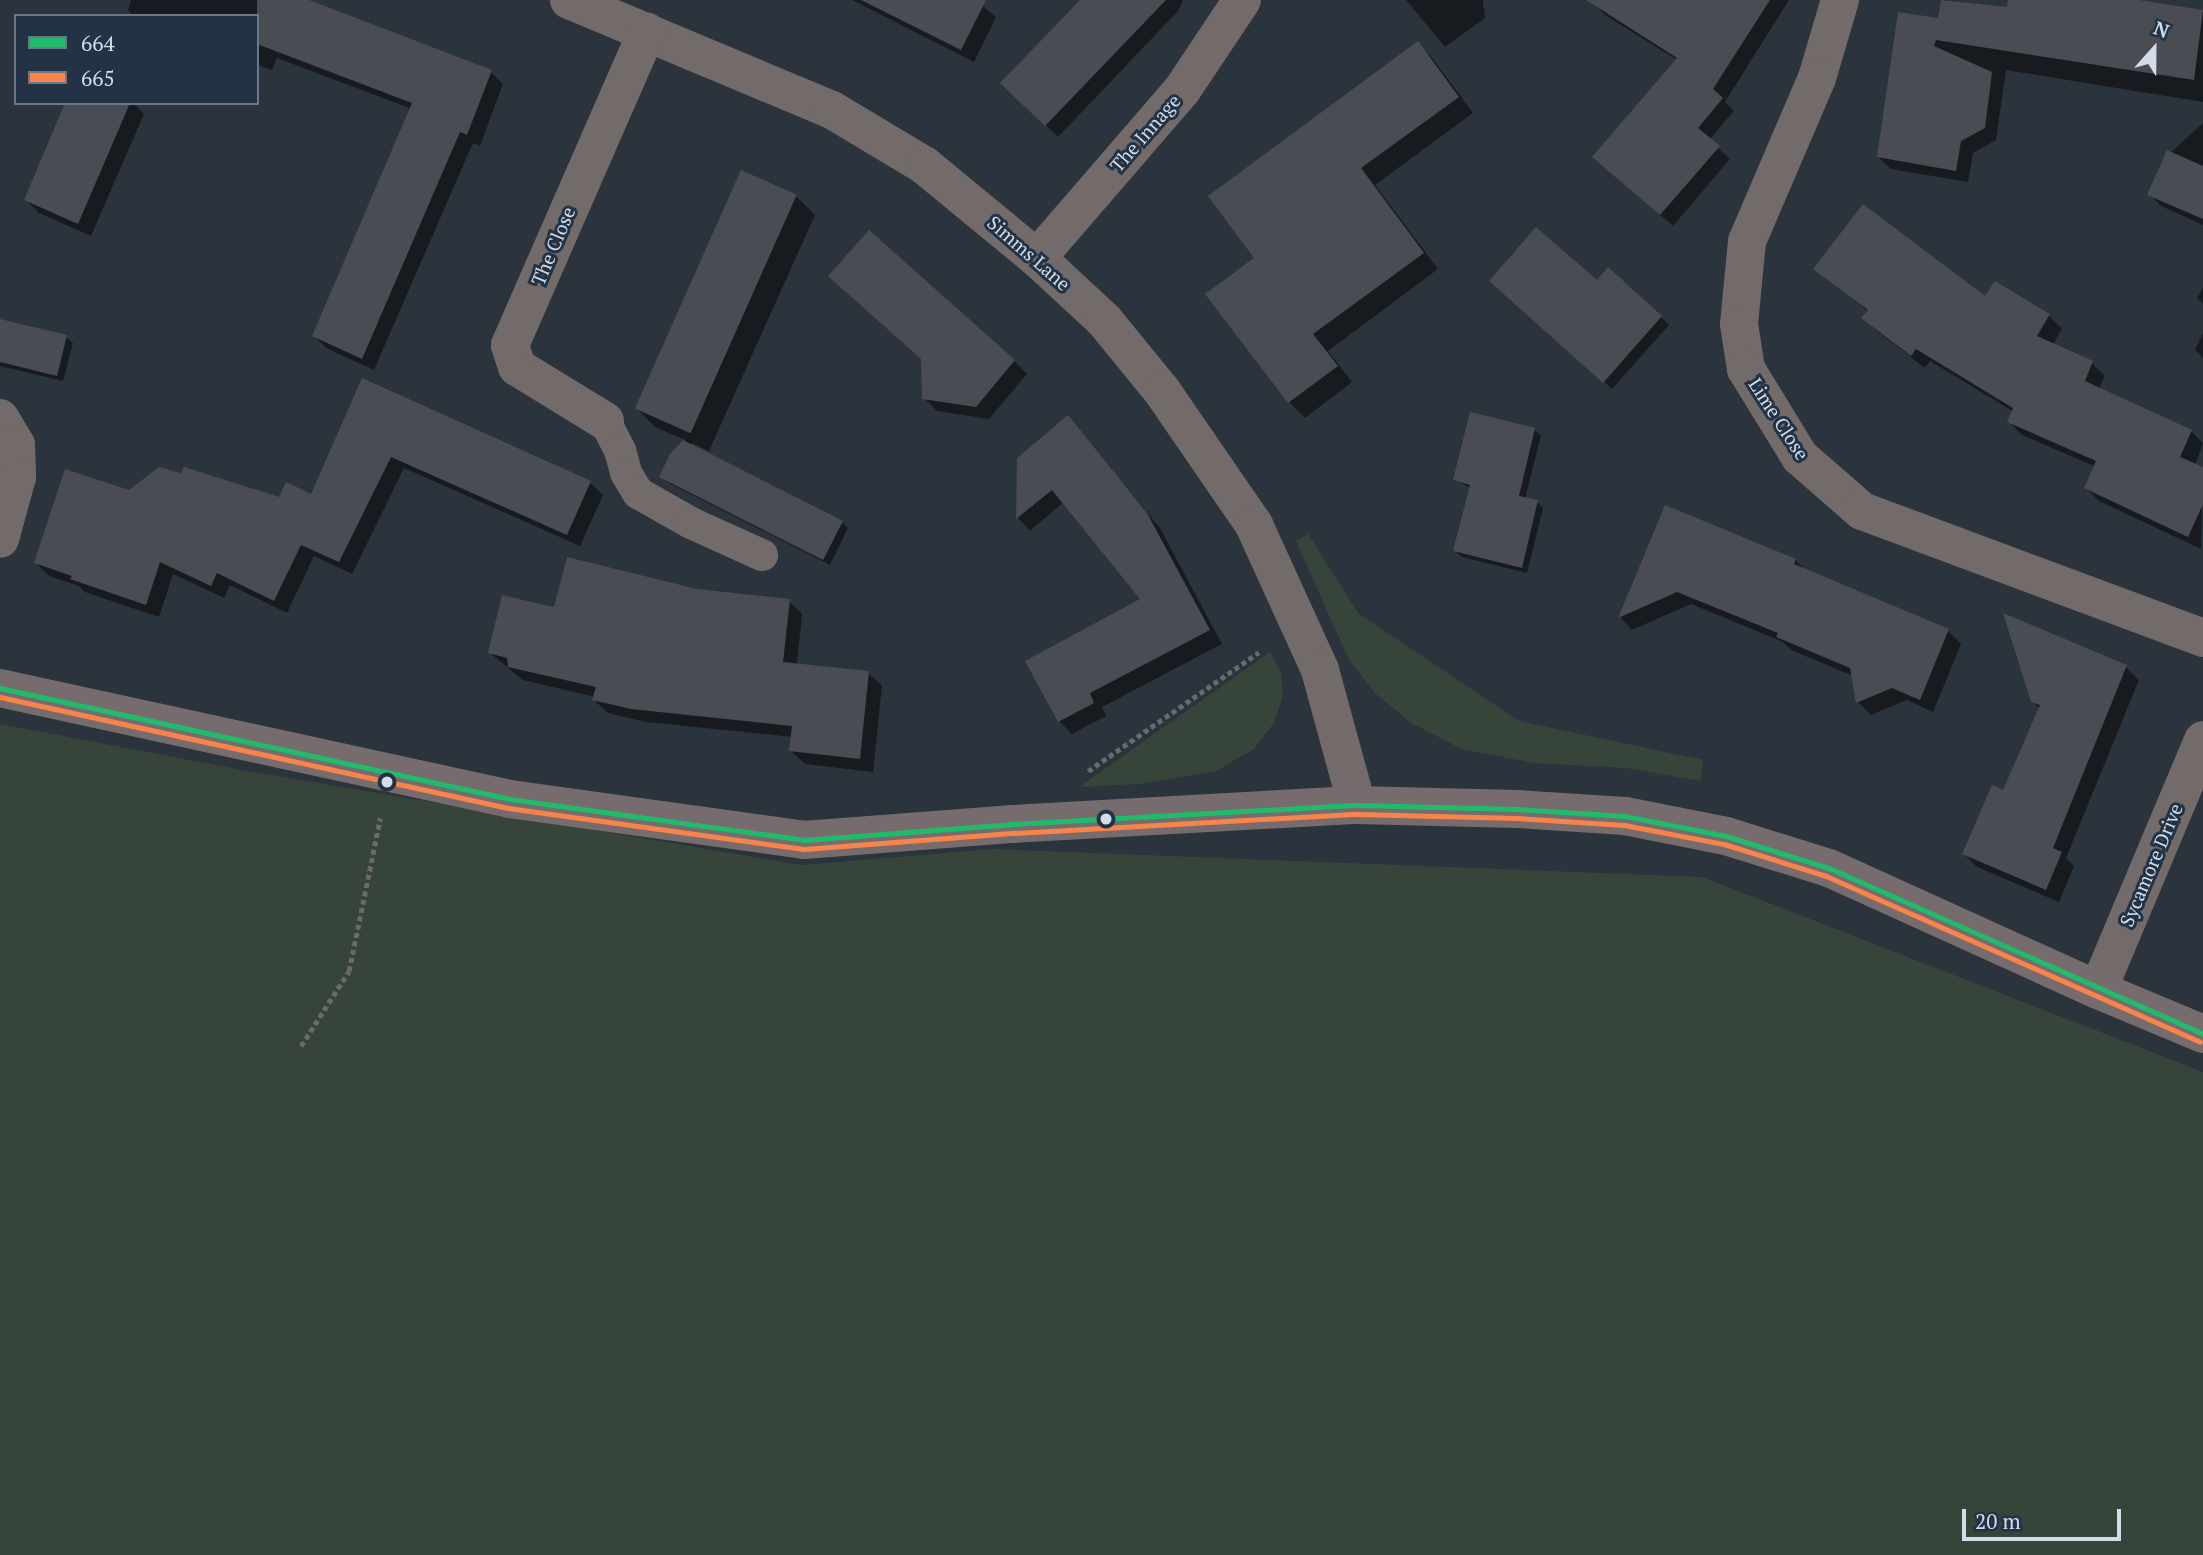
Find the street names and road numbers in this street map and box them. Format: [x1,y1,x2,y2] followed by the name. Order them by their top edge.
[1105,89,1185,177] street label: The Innage
[526,203,580,289] street label: The Close
[983,211,1075,295] street label: Simms Lane
[1744,374,1814,464] street label: Lime Close
[2115,800,2187,930] street label: Sycamore Drive

